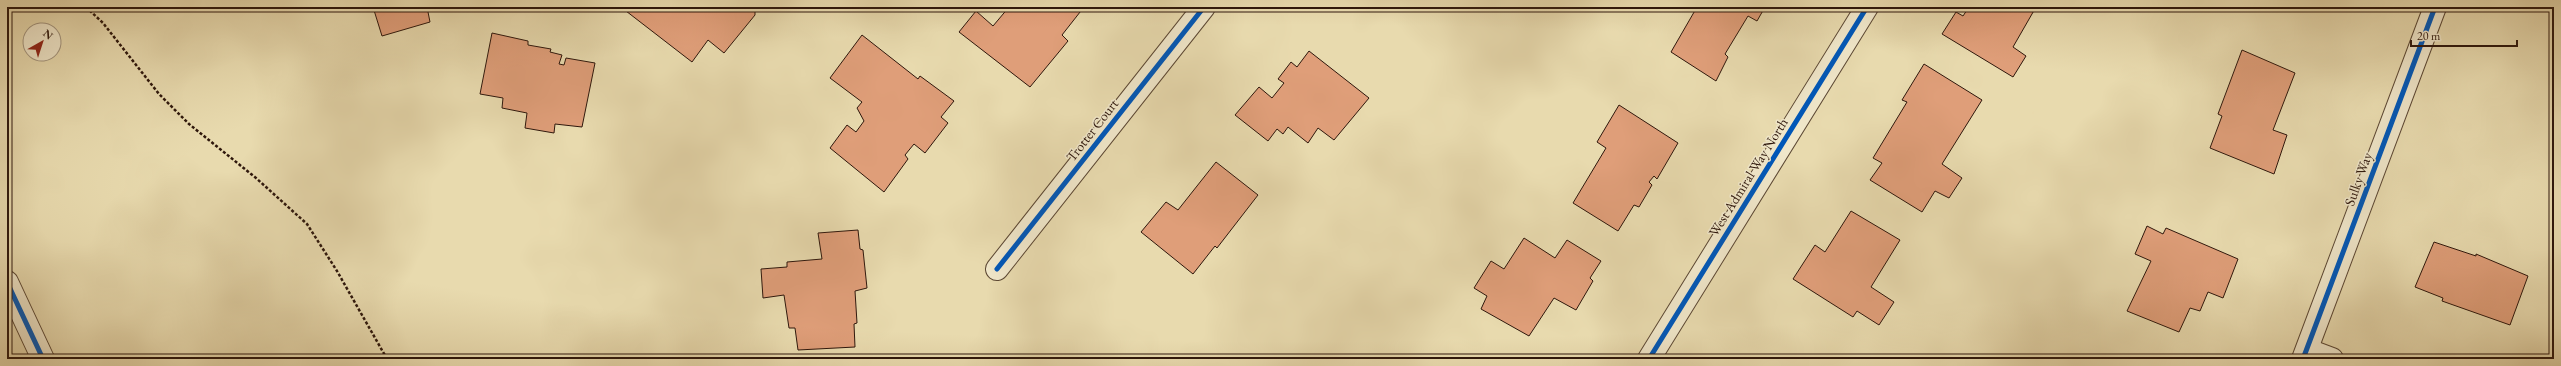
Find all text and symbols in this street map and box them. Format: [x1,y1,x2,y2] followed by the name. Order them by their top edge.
[22,22,62,62] north arrow
[2411,22,2517,48] scale bar
[40,26,56,43] text: N
[2417,28,2441,44] text: 20 m
[1062,95,1122,165] street label: Trotter Court
[1704,114,1792,240] street label: West Admiral Way North
[2340,149,2376,208] street label: Sulky Way

